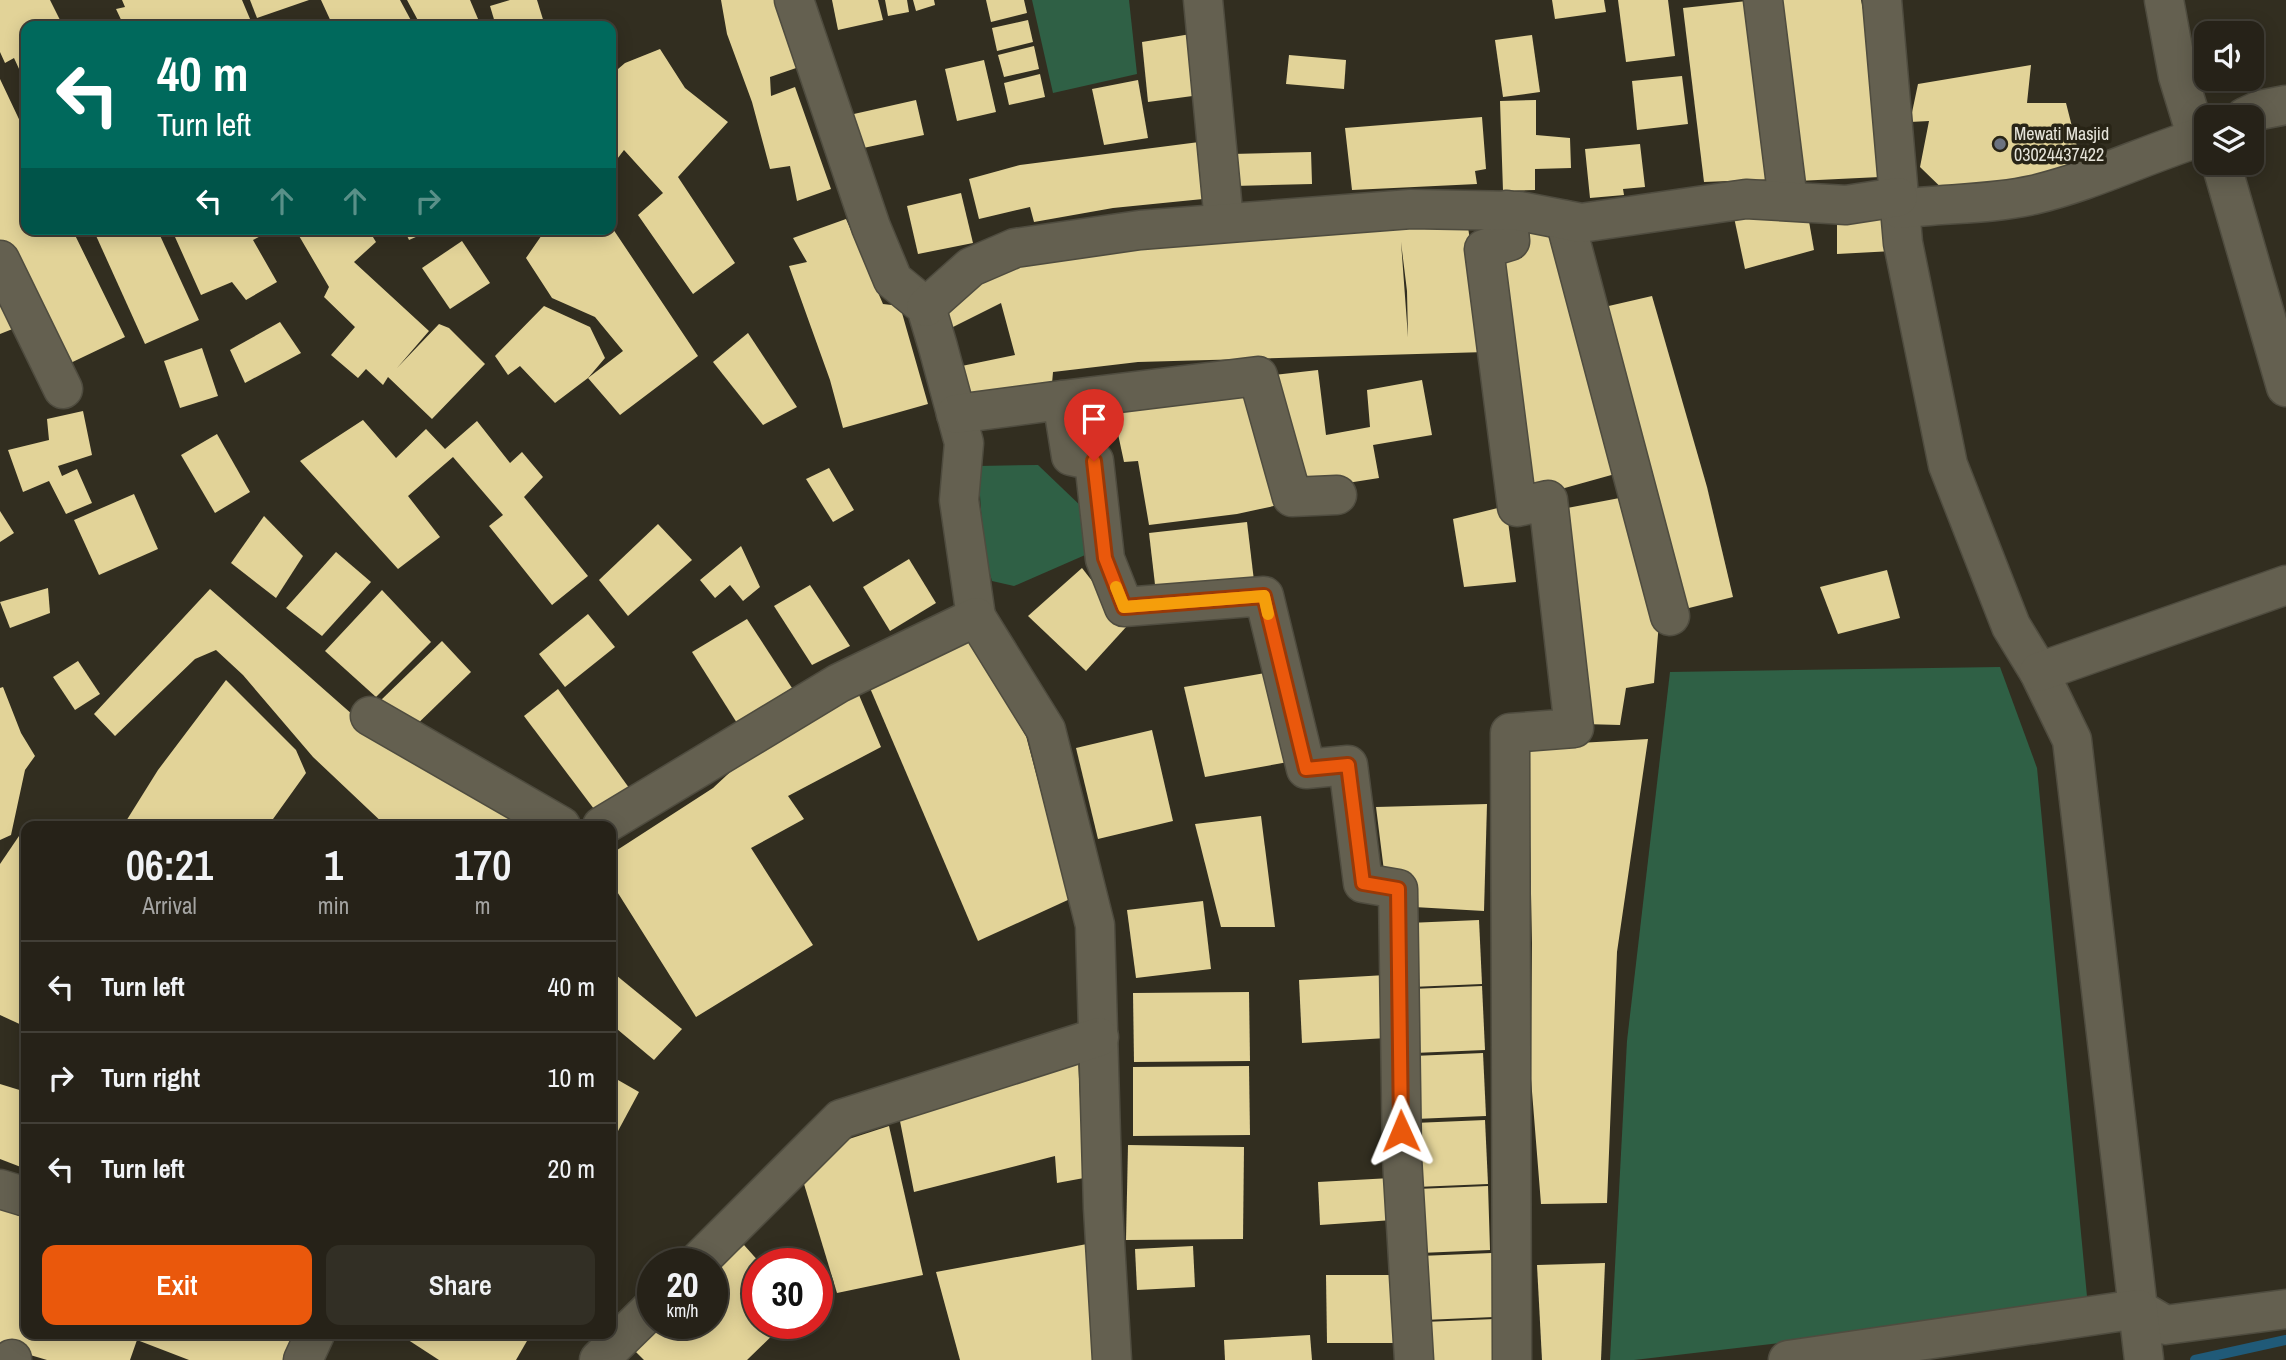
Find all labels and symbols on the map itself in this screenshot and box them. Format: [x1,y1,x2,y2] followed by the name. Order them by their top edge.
[2014,121,2109,167] place label: Mewati Masjid 03024437422
[1992,136,2008,152] marker: Mewati Masjid 03024437422
[1064,389,1124,461] pin
[1364,1094,1438,1168] position arrow
[742,1248,833,1339] speed limit sign: 30

